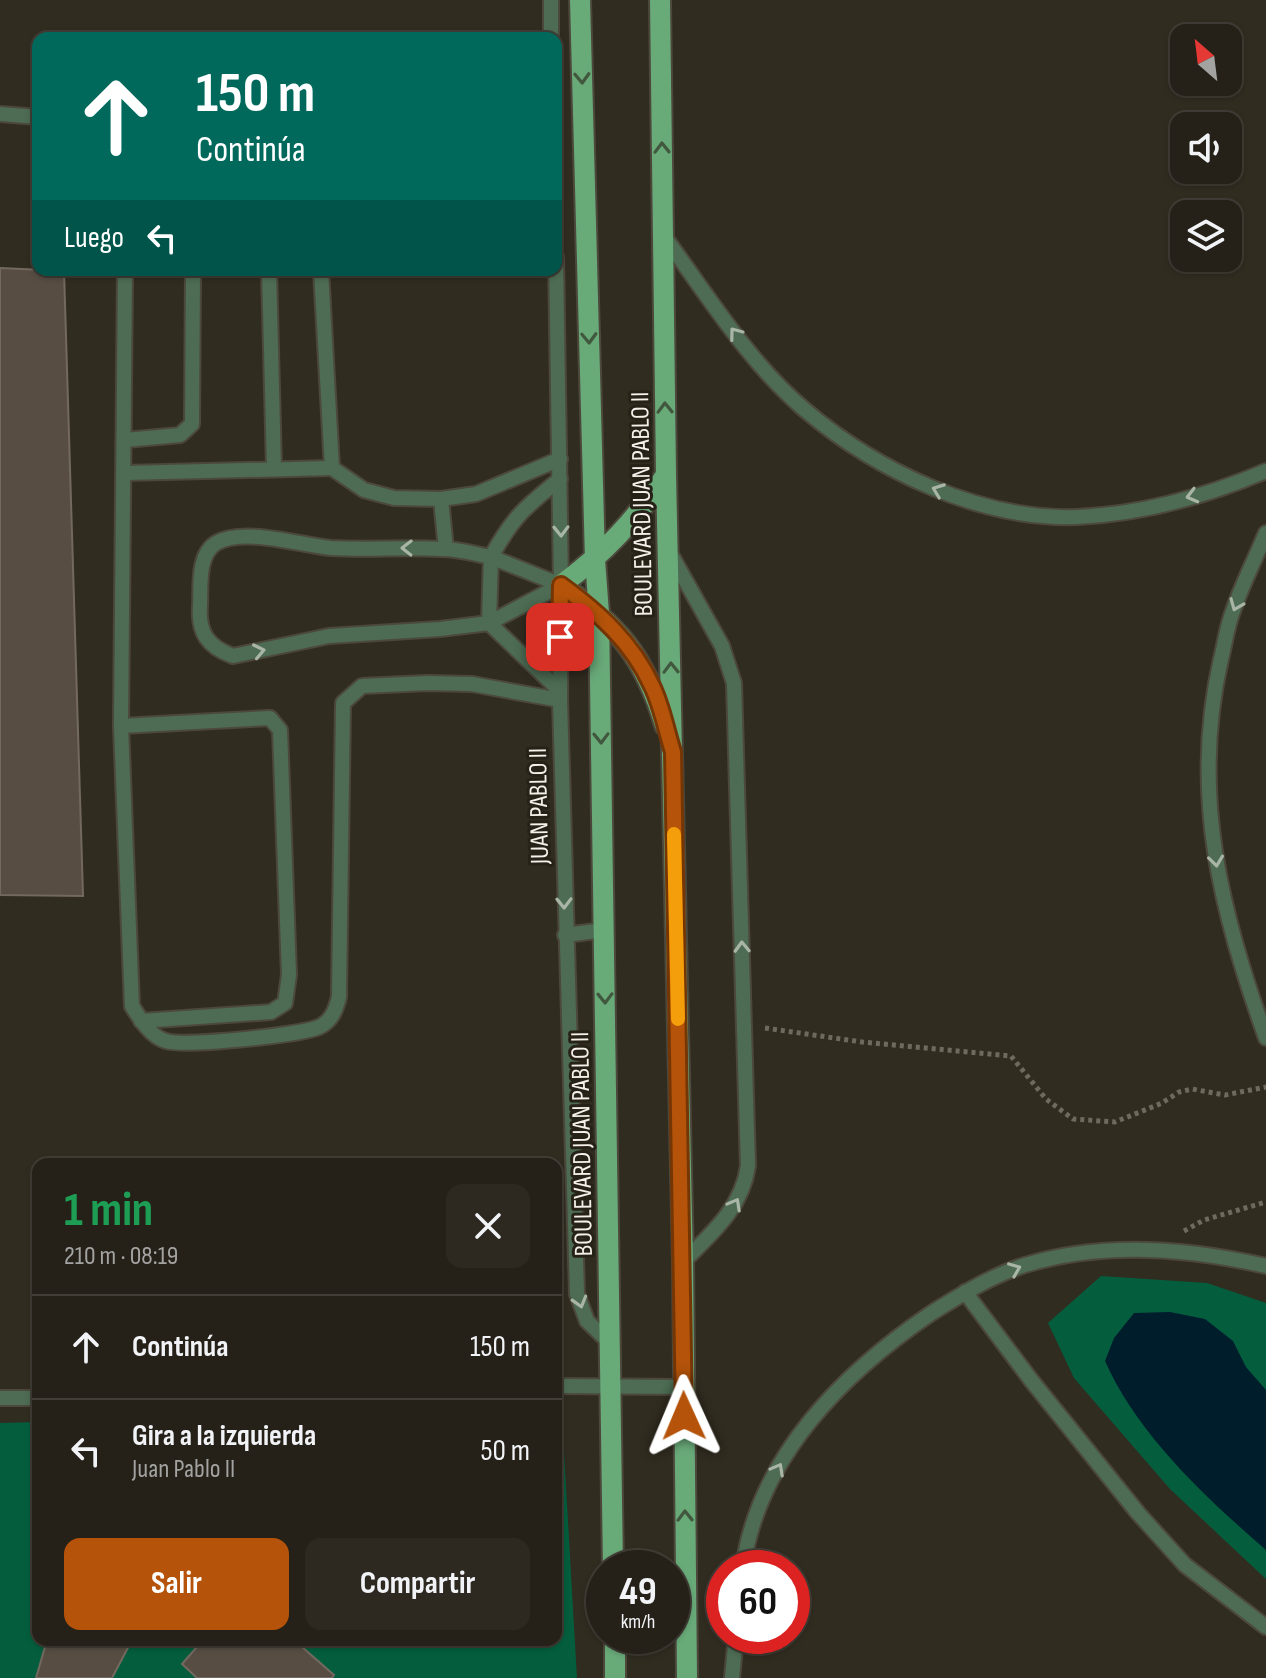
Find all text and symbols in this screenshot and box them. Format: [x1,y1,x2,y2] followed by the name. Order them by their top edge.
[1170,24,1242,96] north arrow
[1170,24,1242,272] map controls
[196,61,315,128] text: 150 m
[64,64,168,168] icon: ahead
[573,72,590,85] one-way arrow
[1170,112,1242,184] button: sound
[196,129,306,172] text: Continúa
[653,141,671,154] one-way arrow
[1170,200,1242,272] button: layers
[140,216,184,260] icon: left
[64,220,124,256] text: Luego
[731,327,745,341] one-way arrow
[580,332,598,345] one-way arrow
[625,391,660,617] street label: BOULEVARD JUAN PABLO II
[656,401,674,414] one-way arrow
[932,483,946,500] one-way arrow
[1186,487,1200,504] one-way arrow
[552,525,570,538] one-way arrow
[400,540,413,557] one-way arrow
[1229,597,1246,611] one-way arrow
[526,603,594,671] pin
[538,615,582,659] icon: arrive
[252,643,265,660] one-way arrow
[662,661,680,674] one-way arrow
[592,732,610,745] one-way arrow
[523,748,556,865] street label: JUAN PABLO II
[1207,855,1224,868] one-way arrow
[556,897,573,910] one-way arrow
[733,940,750,953] one-way arrow
[596,992,613,1005] one-way arrow
[565,1031,600,1257] street label: BOULEVARD JUAN PABLO II
[64,1182,153,1239] text: 1 min
[446,1184,530,1268] button: close
[725,1198,741,1213] one-way arrow
[64,1241,178,1272] text: 210 m · 08:19
[1007,1263,1022,1279] one-way arrow
[571,1294,588,1308] one-way arrow
[64,1325,108,1369] icon: ahead
[132,1329,228,1365] text: Continúa
[470,1329,530,1365] text: 150 m
[642,1374,726,1458] position arrow
[132,1418,316,1454] text: Gira a la izquierda
[64,1429,108,1473] icon: left
[481,1433,530,1469] text: 50 m
[132,1454,235,1485] text: Juan Pablo II
[769,1463,784,1477] one-way arrow
[676,1509,694,1522] one-way arrow
[64,1538,289,1630] button: Salir
[305,1538,530,1630] button: Compartir
[706,1550,810,1654] speed limit sign: 60
[619,1568,657,1616] text: 49
[621,1610,655,1634] text: km/h

